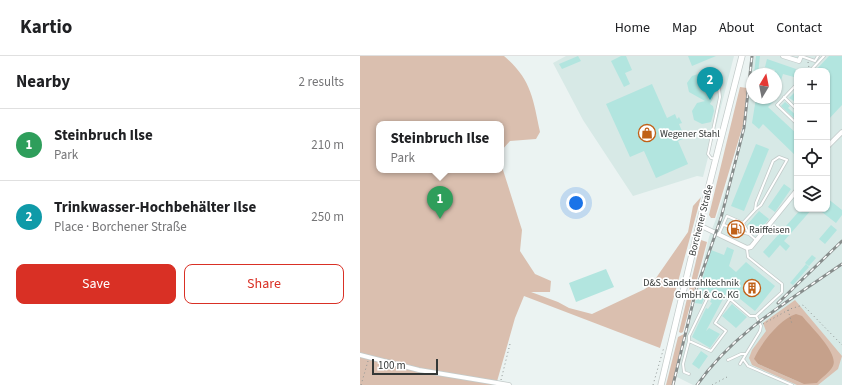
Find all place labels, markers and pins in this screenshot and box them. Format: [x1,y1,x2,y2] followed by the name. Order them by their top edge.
[697,67,723,100] pin: 2
[637,123,657,143] shop icon: Wegener Stahl
[660,127,720,141] place label: Wegener Stahl
[427,186,453,219] pin: 1
[726,219,746,239] fuel station icon: Raiffeisen
[749,223,790,237] place label: Raiffeisen
[643,276,739,302] place label: D&S Sandstrahltechnik GmbH & Co. KG
[742,278,762,298] building icon: D&S Sandstrahltechnik GmbH & Co. KG

